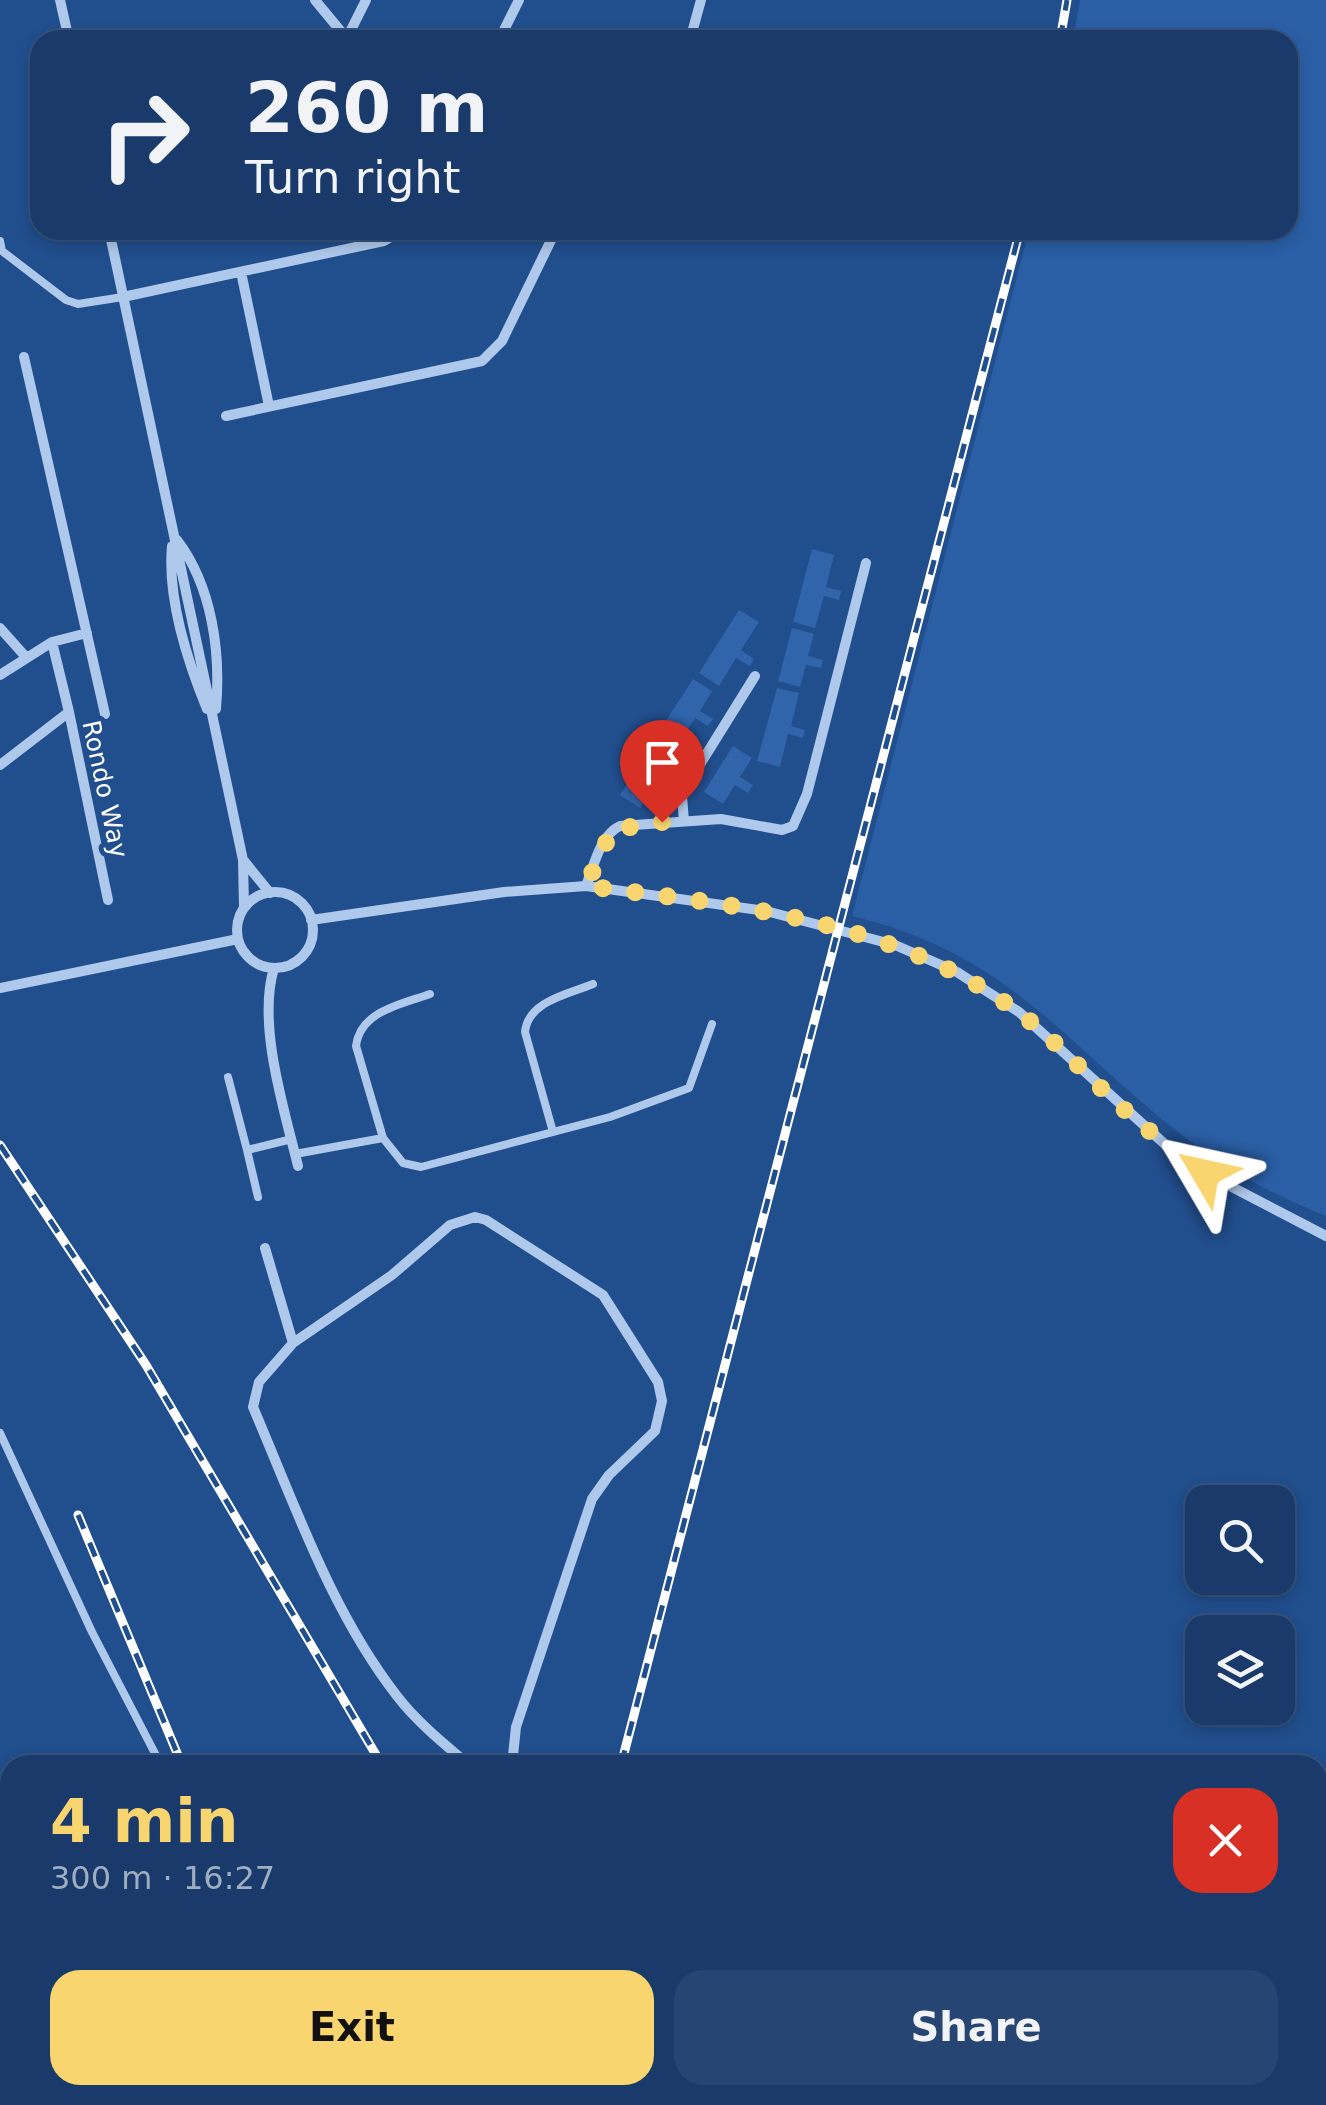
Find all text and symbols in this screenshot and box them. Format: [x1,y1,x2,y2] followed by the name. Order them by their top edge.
[245,67,488,149] text: 260 m
[80,70,210,200] icon: right
[245,151,460,204] text: Turn right
[76,718,134,861] street label: Rondo Way
[620,720,705,823] pin
[635,735,690,790] icon: arrive
[1153,1121,1257,1225] position arrow
[1185,1485,1295,1725] map controls
[1185,1485,1295,1595] button: search
[1185,1615,1295,1725] button: layers
[50,1786,238,1856] text: 4 min
[1173,1788,1278,1893] button: close
[50,1859,275,1897] text: 300 m · 16:27
[50,1970,654,2085] button: Exit
[674,1970,1278,2085] button: Share

